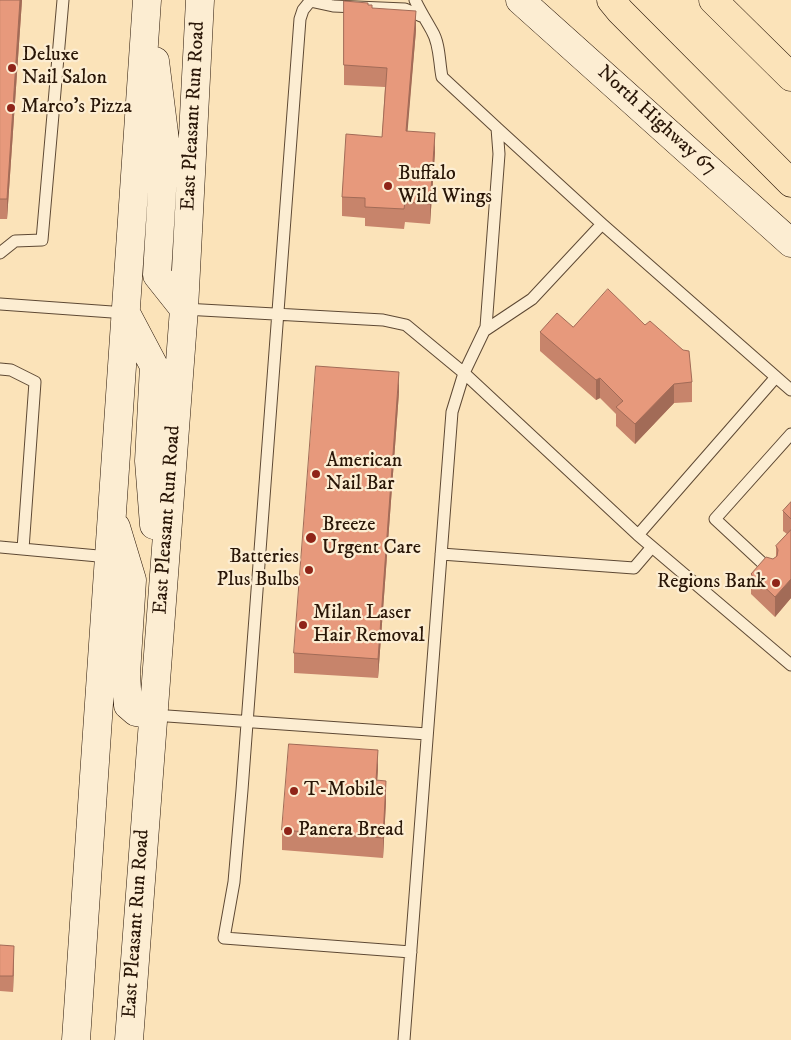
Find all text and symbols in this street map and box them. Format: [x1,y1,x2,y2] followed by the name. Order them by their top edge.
[177,21,211,211] street label: East Pleasant Run Road
[22,44,107,91] place label: Deluxe Nail Salon
[591,61,721,181] street label: North Highway 67
[6,62,18,74] marker: Deluxe Nail Salon
[21,96,132,120] place label: Marco's Pizza
[5,102,17,114] marker: Marco's Pizza
[398,163,492,210] place label: Buffalo Wild Wings
[382,180,394,192] marker: Buffalo Wild Wings
[149,425,187,615] street label: East Pleasant Run Road
[326,450,402,497] place label: American Nail Bar
[310,468,322,480] marker: American Nail Bar
[322,514,421,561] place label: Breeze Urgent Care
[304,531,318,545] marker: Breeze Urgent Care
[217,546,299,593] place label: Batteries Plus Bulbs
[303,564,315,576] marker: Batteries Plus Bulbs
[657,571,766,595] place label: Regions Bank
[770,577,782,589] marker: Regions Bank
[313,602,425,649] place label: Milan Laser Hair Removal
[297,619,309,631] marker: Milan Laser Hair Removal
[304,779,384,803] place label: T-Mobile
[288,785,300,797] marker: T-Mobile
[298,819,404,843] place label: Panera Bread
[282,825,294,837] marker: Panera Bread
[118,829,156,1019] street label: East Pleasant Run Road

